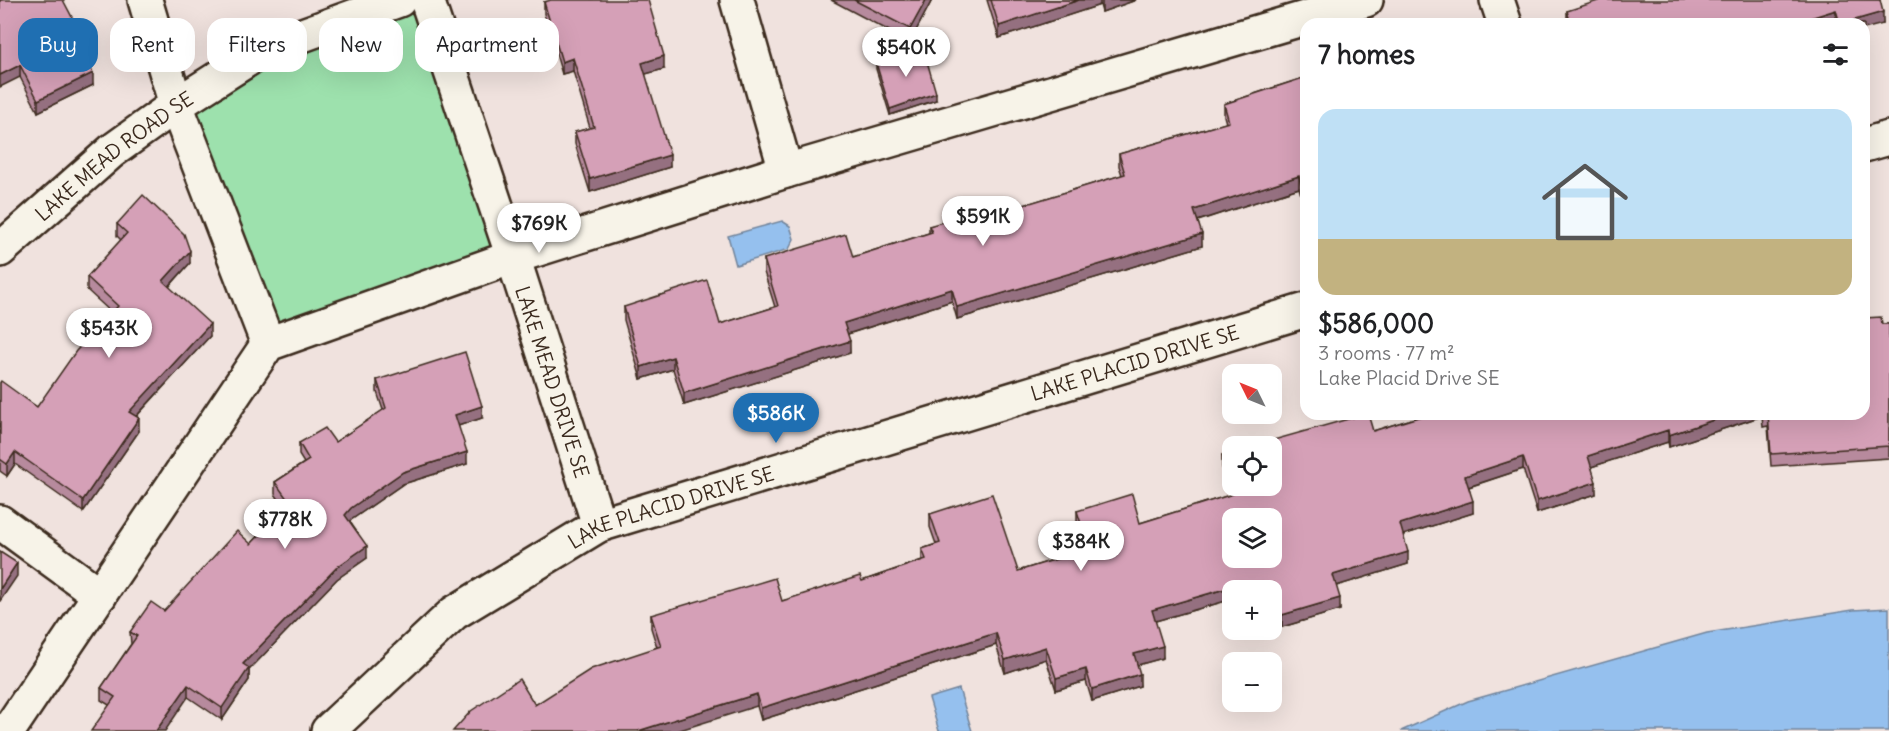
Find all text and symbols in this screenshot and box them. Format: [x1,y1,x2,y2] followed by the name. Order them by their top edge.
[18,18,98,72] chip: Buy
[110,18,195,72] chip: Rent
[207,18,307,72] chip: Filters
[319,18,403,72] chip: New
[415,18,559,72] chip: Apartment
[864,27,948,78] pin: $540K
[876,34,936,59] text: $540K
[1318,38,1415,71] text: 7 homes
[1819,38,1852,71] icon: filters
[30,85,197,226] street label: LAKE MEAD ROAD SE
[1531,148,1639,256] icon: home
[941,196,1025,247] pin: $591K
[497,203,581,254] pin: $769K
[956,203,1010,228] text: $591K
[511,210,567,235] text: $769K
[511,283,595,481] street label: LAKE MEAD DRIVE SE
[1318,307,1434,340] text: $586,000
[67,308,151,359] pin: $543K
[80,315,138,340] text: $543K
[1027,319,1242,406] street label: LAKE PLACID DRIVE SE
[1318,340,1455,365] text: 3 rooms · 77 m²
[1222,364,1282,424] north arrow
[1222,364,1282,712] map controls
[1318,365,1500,390] text: Lake Placid Drive SE
[734,393,818,444] pin: $586K
[747,400,805,425] text: $586K
[1222,436,1282,496] button: locate
[563,460,777,554] street label: LAKE PLACID DRIVE SE
[243,499,327,550] pin: $778K
[258,506,312,531] text: $778K
[1222,508,1282,568] button: layers
[1039,521,1123,572] pin: $384K
[1052,528,1110,553] text: $384K
[1222,580,1282,640] button: +
[1222,652,1282,712] button: −

